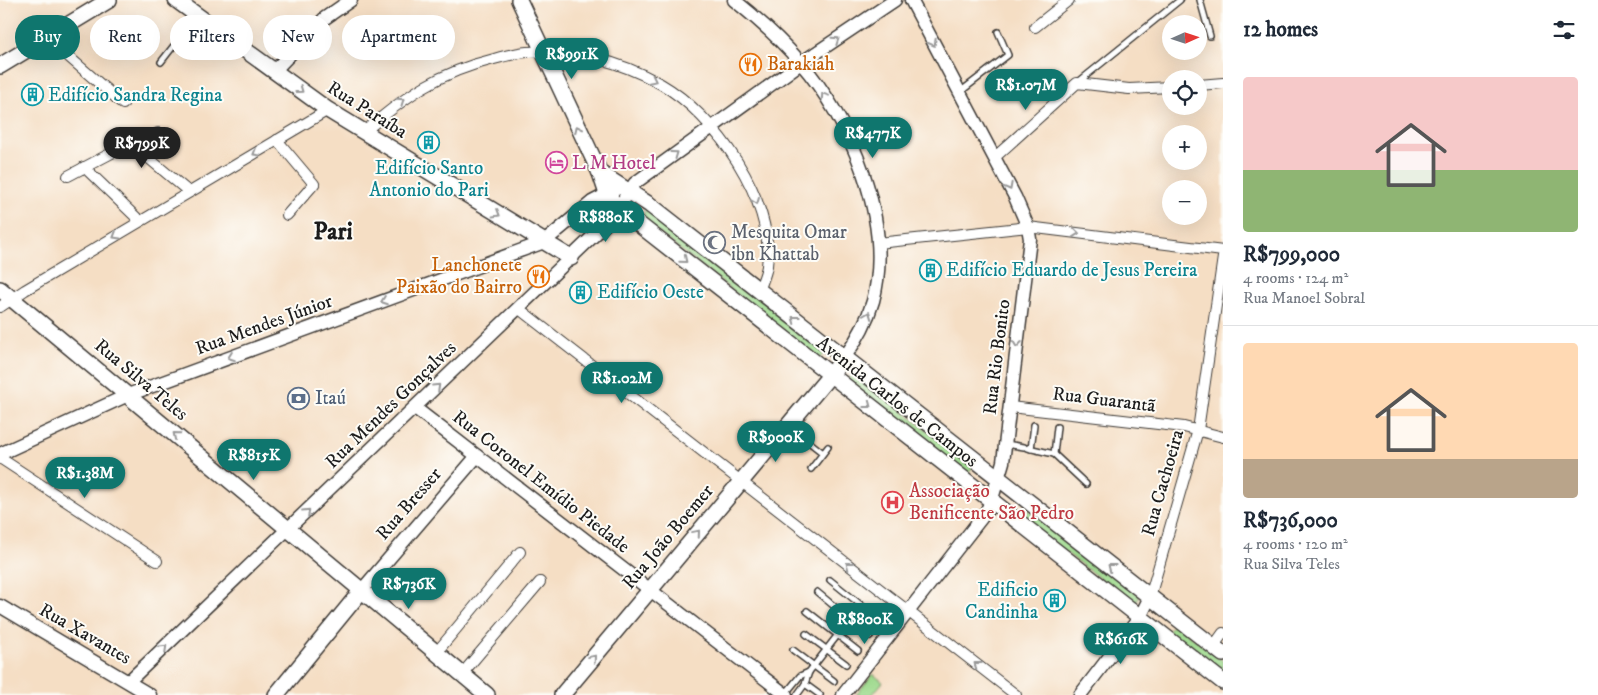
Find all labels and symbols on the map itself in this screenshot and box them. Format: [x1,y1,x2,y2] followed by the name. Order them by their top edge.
[1162,15,1208,60] north arrow
[831,36,840,46] one-way arrow
[531,38,613,80] pin: R$991K
[927,38,937,47] one-way arrow
[739,52,763,76] restaurant icon: Barakiah
[767,53,835,76] place label: Barakiah
[980,68,1072,111] pin: R$1.07M
[648,74,657,85] one-way arrow
[323,76,411,144] street label: Rua Paraíba
[20,83,44,107] building icon: Edifício Sandra Regina
[48,84,222,107] place label: Edifício Sandra Regina
[294,84,304,93] one-way arrow
[821,92,830,101] one-way arrow
[395,98,405,107] one-way arrow
[832,116,914,159] pin: R$477K
[574,125,584,134] one-way arrow
[101,126,183,169] pin: R$799K
[417,130,441,154] building icon: Edifício Santo Antonio do Pari
[252,146,261,156] one-way arrow
[544,151,568,175] hotel icon: L M Hotel
[669,151,679,160] one-way arrow
[572,152,656,175] place label: L M Hotel
[369,157,489,202] place label: Edifício Santo Antonio do Pari
[1003,181,1013,190] one-way arrow
[750,196,761,205] one-way arrow
[565,200,647,243] pin: R$880K
[492,207,501,217] one-way arrow
[313,217,353,247] district label: Pari
[731,221,847,266] place label: Mesquita Omar ibn Khattab
[1073,227,1081,238] one-way arrow
[113,229,122,239] one-way arrow
[703,231,727,255] mosque icon: Mesquita Omar ibn Khattab
[396,254,522,299] place label: Lanchonete Paixão do Bairro
[678,255,687,264] one-way arrow
[918,258,942,282] building icon: Edifício Eduardo de Jesus Pereira
[946,259,1197,282] place label: Edifício Eduardo de Jesus Pereira
[526,264,550,288] restaurant icon: Lanchonete Paixão do Bairro
[569,280,593,304] building icon: Edifício Oeste
[597,281,704,304] place label: Edifício Oeste
[192,290,336,360] street label: Rua Mendes Júnior
[380,295,388,305] one-way arrow
[979,298,1015,416] street label: Rua Rio Bonito
[862,312,872,320] one-way arrow
[791,316,801,325] one-way arrow
[812,332,982,472] street label: Avenida Carlos de Campos
[90,334,192,426] street label: Rua Silva Teles
[321,337,461,473] street label: Rua Mendes Gonçalves
[1012,340,1023,348] one-way arrow
[227,351,236,361] one-way arrow
[576,362,668,404] pin: R$1.02M
[1051,382,1157,418] street label: Rua Guarantã
[431,384,440,393] one-way arrow
[287,386,311,410] bank icon: Itaú
[315,387,346,410] place label: Itaú
[862,399,871,407] one-way arrow
[448,406,634,558] street label: Rua Coronel Emídio Piedade
[735,420,817,463] pin: R$900K
[1137,427,1189,539] street label: Rua Cachoeira
[173,432,182,441] one-way arrow
[213,438,295,481] pin: R$815K
[39,456,131,499] pin: R$1.38M
[371,463,447,545] street label: Rua Bresser
[617,480,719,594] street label: Rua João Boemer
[909,480,1074,525] place label: Associação Benificente São Pedro
[881,490,905,514] hospital icon: Associação Benificente São Pedro
[301,508,310,517] one-way arrow
[692,530,700,539] one-way arrow
[845,562,855,571] one-way arrow
[1107,564,1117,573] one-way arrow
[368,568,450,610] pin: R$736K
[965,579,1038,624] place label: Edificio Candinha
[1042,589,1066,613] building icon: Edificio Candinha
[35,598,135,670] street label: Rua Xavantes
[824,602,906,645] pin: R$800K
[1080,622,1162,665] pin: R$616K
[158,645,167,654] one-way arrow
[587,654,596,663] one-way arrow
[973,662,983,671] one-way arrow

